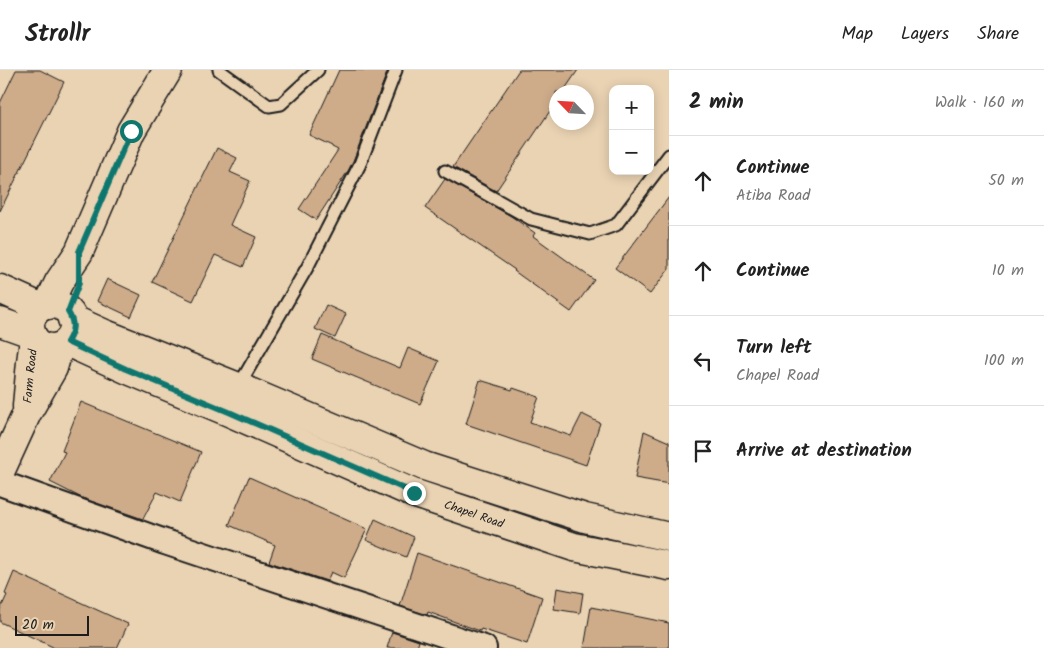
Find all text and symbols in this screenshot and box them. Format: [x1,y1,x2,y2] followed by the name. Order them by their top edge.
[25,15,90,54] text: Strollr
[842,20,873,49] text: Map
[901,20,949,49] text: Layers
[977,20,1019,49] text: Share
[549,85,594,130] north arrow
[609,85,654,175] map controls
[609,85,654,130] button: +
[689,86,744,119] text: 2 min
[935,90,1024,115] text: Walk · 160 m
[120,120,143,143] route start
[609,130,654,175] button: −
[736,153,809,183] text: Continue
[689,167,717,195] icon: ahead
[988,168,1024,193] text: 50 m
[736,183,810,208] text: Atiba Road
[736,256,809,286] text: Continue
[689,257,717,285] icon: ahead
[992,258,1024,283] text: 10 m
[736,333,811,363] text: Turn left
[18,347,43,404] street label: Farm Road
[689,347,717,375] icon: left
[984,348,1024,373] text: 100 m
[736,363,819,388] text: Chapel Road
[736,436,912,466] text: Arrive at destination
[689,437,717,465] icon: arrive
[403,482,426,505] route end
[441,495,507,534] street label: Chapel Road
[15,613,89,636] scale bar
[22,614,54,636] text: 20 m

